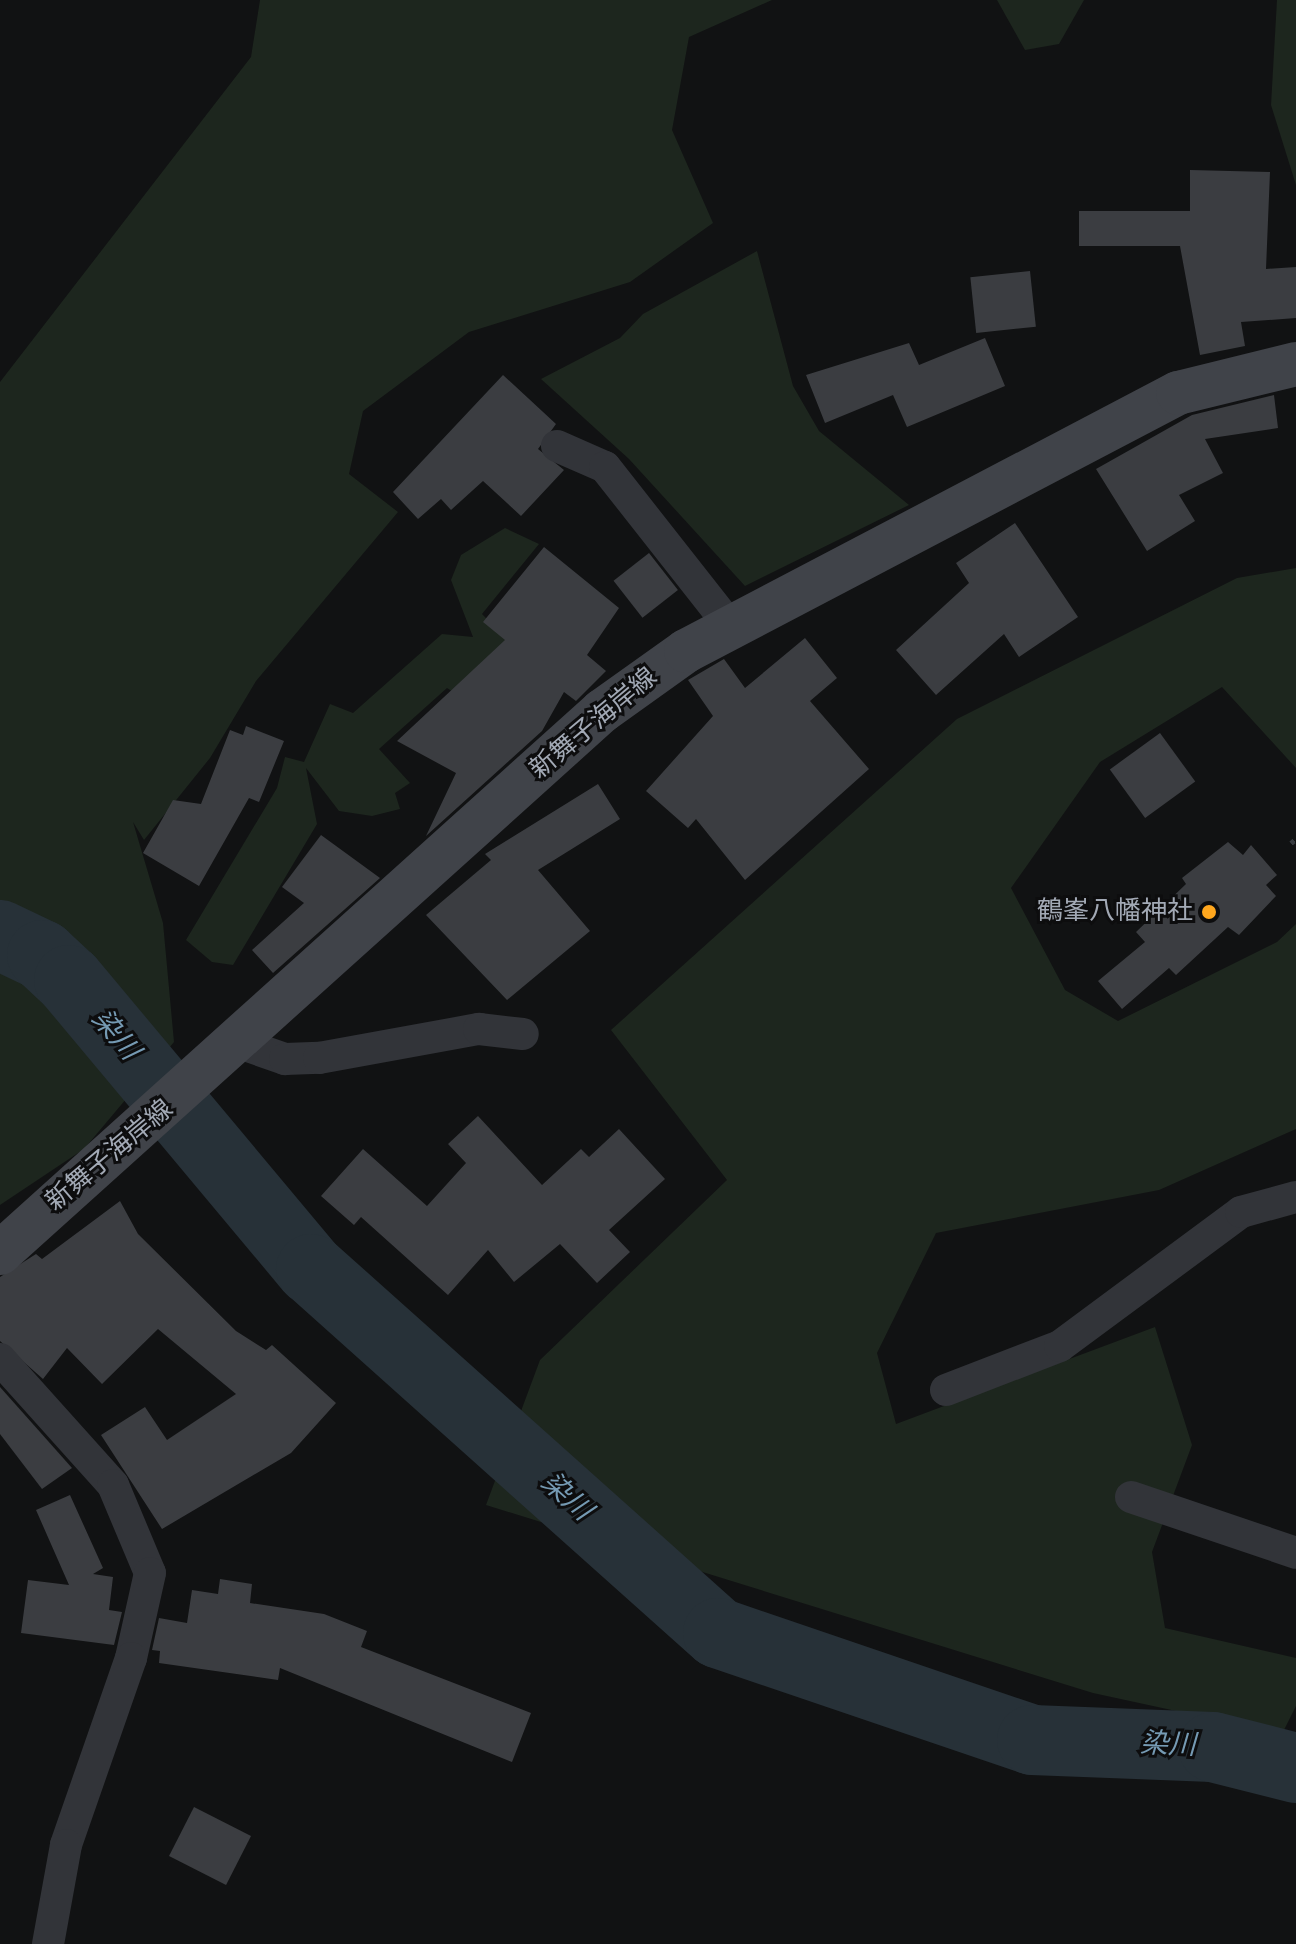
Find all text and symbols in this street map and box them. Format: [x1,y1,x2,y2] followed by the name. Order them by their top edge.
[524,662,664,786] street label: 新舞子海岸線
[1037,896,1193,928] place label: 鶴峯八幡神社
[1200,903,1218,921] marker: 鶴峯八幡神社
[84,1003,146,1067] water label: 染川
[40,1094,180,1218] street label: 新舞子海岸線
[534,1466,598,1528] water label: 染川
[1139,1727,1197,1763] water label: 染川

